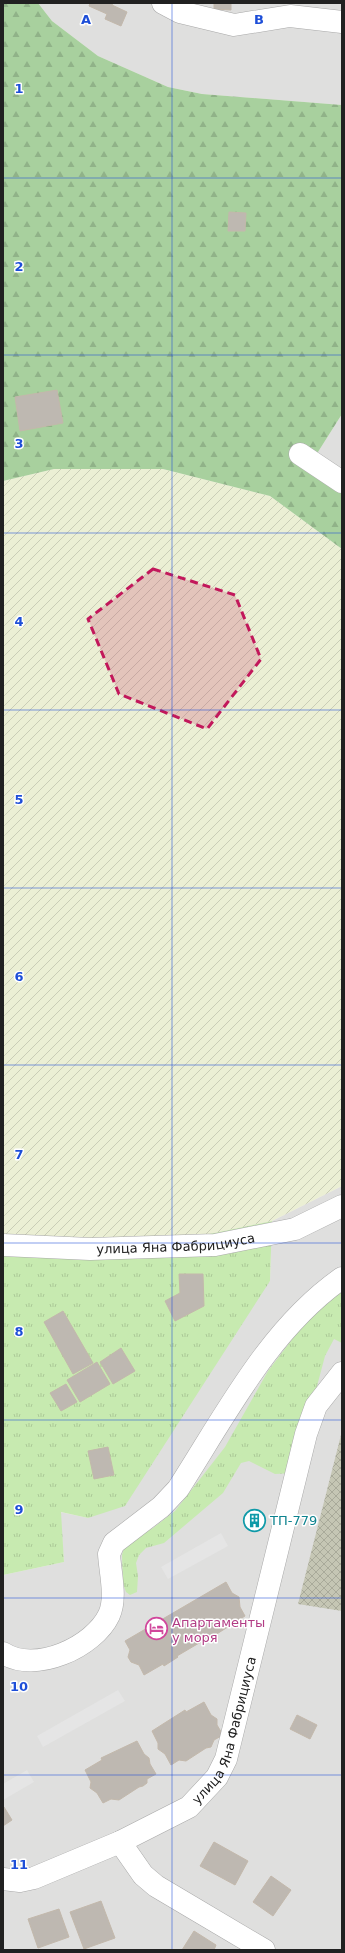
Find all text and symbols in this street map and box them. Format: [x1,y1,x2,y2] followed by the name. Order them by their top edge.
[81,12,91,27] text: A
[254,12,264,27] text: B
[14,81,24,96] text: 1
[14,259,24,274] text: 2
[14,436,24,451] text: 3
[14,614,24,629] text: 4
[14,792,24,807] text: 5
[14,969,24,984] text: 6
[14,1147,24,1162] text: 7
[96,1230,256,1257] street label: улица Яна Фабрициуса
[14,1324,24,1339] text: 8
[14,1502,24,1517] text: 9
[241,1507,267,1533] building icon: ТП-779
[269,1513,317,1528] place label: ТП-779
[172,1615,265,1645] place label: Апартаменты у моря
[144,1616,170,1642] hotel icon: Апартаменты у моря
[189,1655,259,1807] street label: улица Яна Фабрициуса
[10,1679,28,1694] text: 10
[10,1857,28,1872] text: 11

